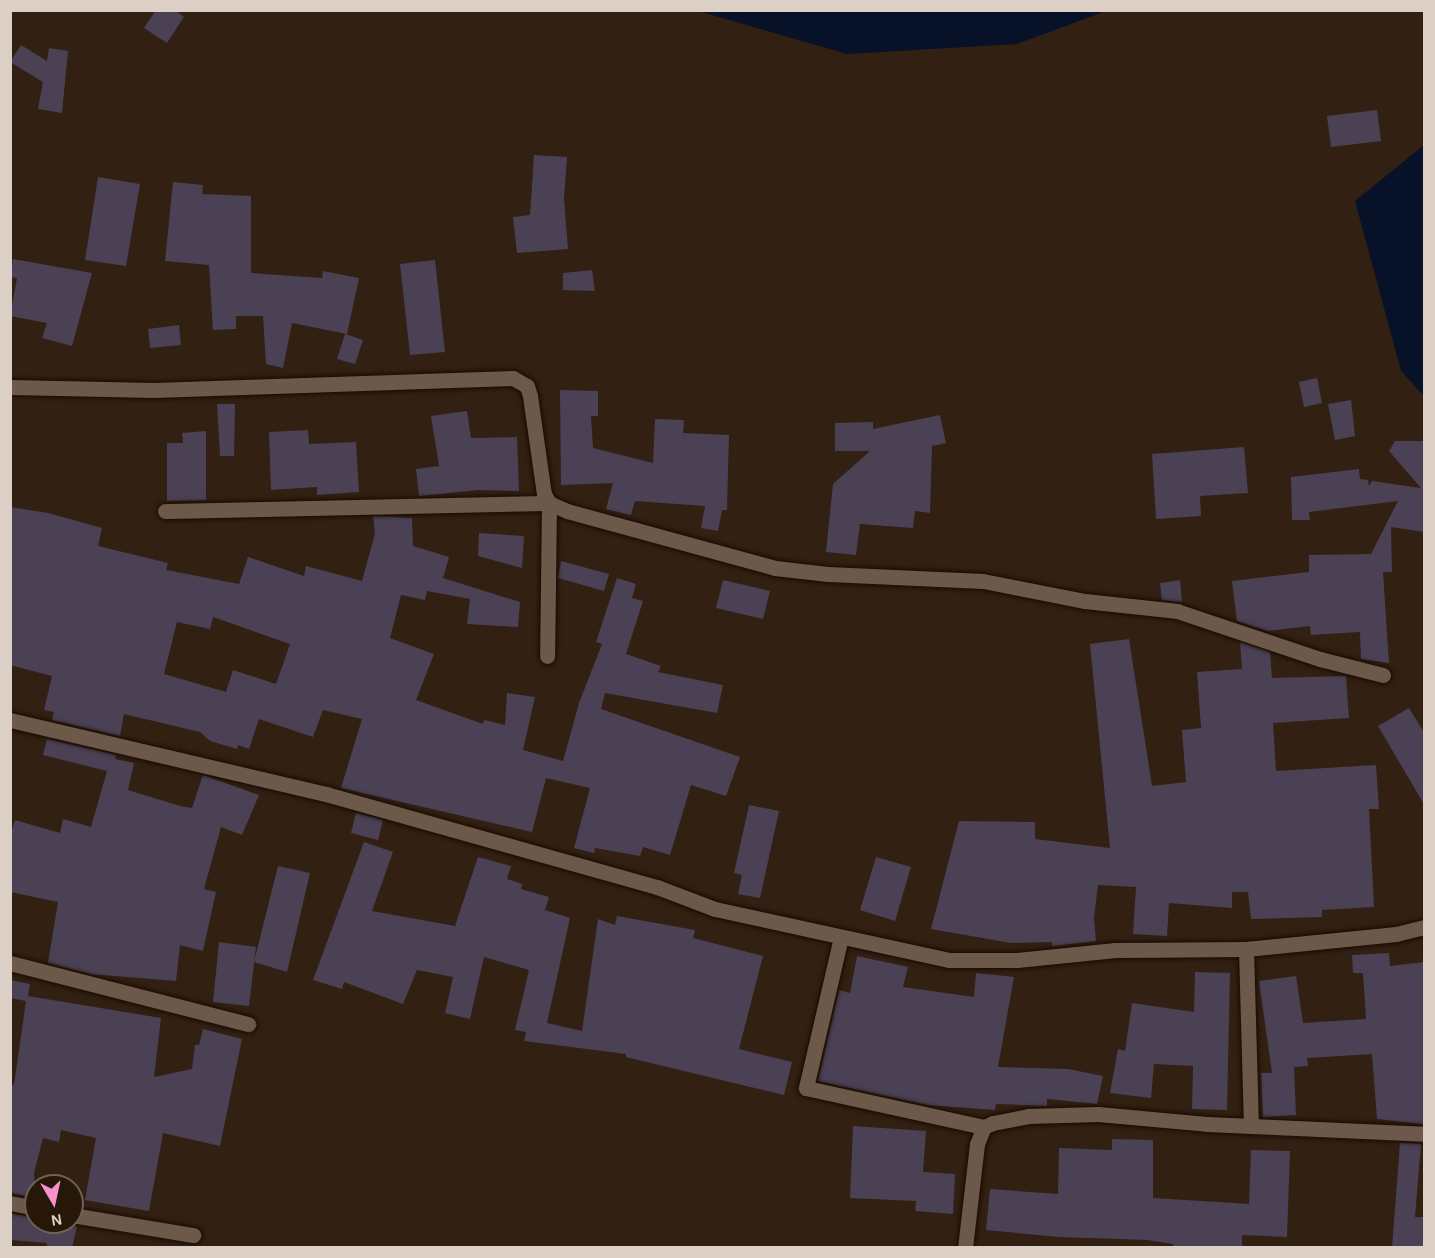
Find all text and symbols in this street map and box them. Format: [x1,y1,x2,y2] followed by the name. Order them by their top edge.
[24,1174,84,1234] north arrow
[50,1211,63,1229] text: N

